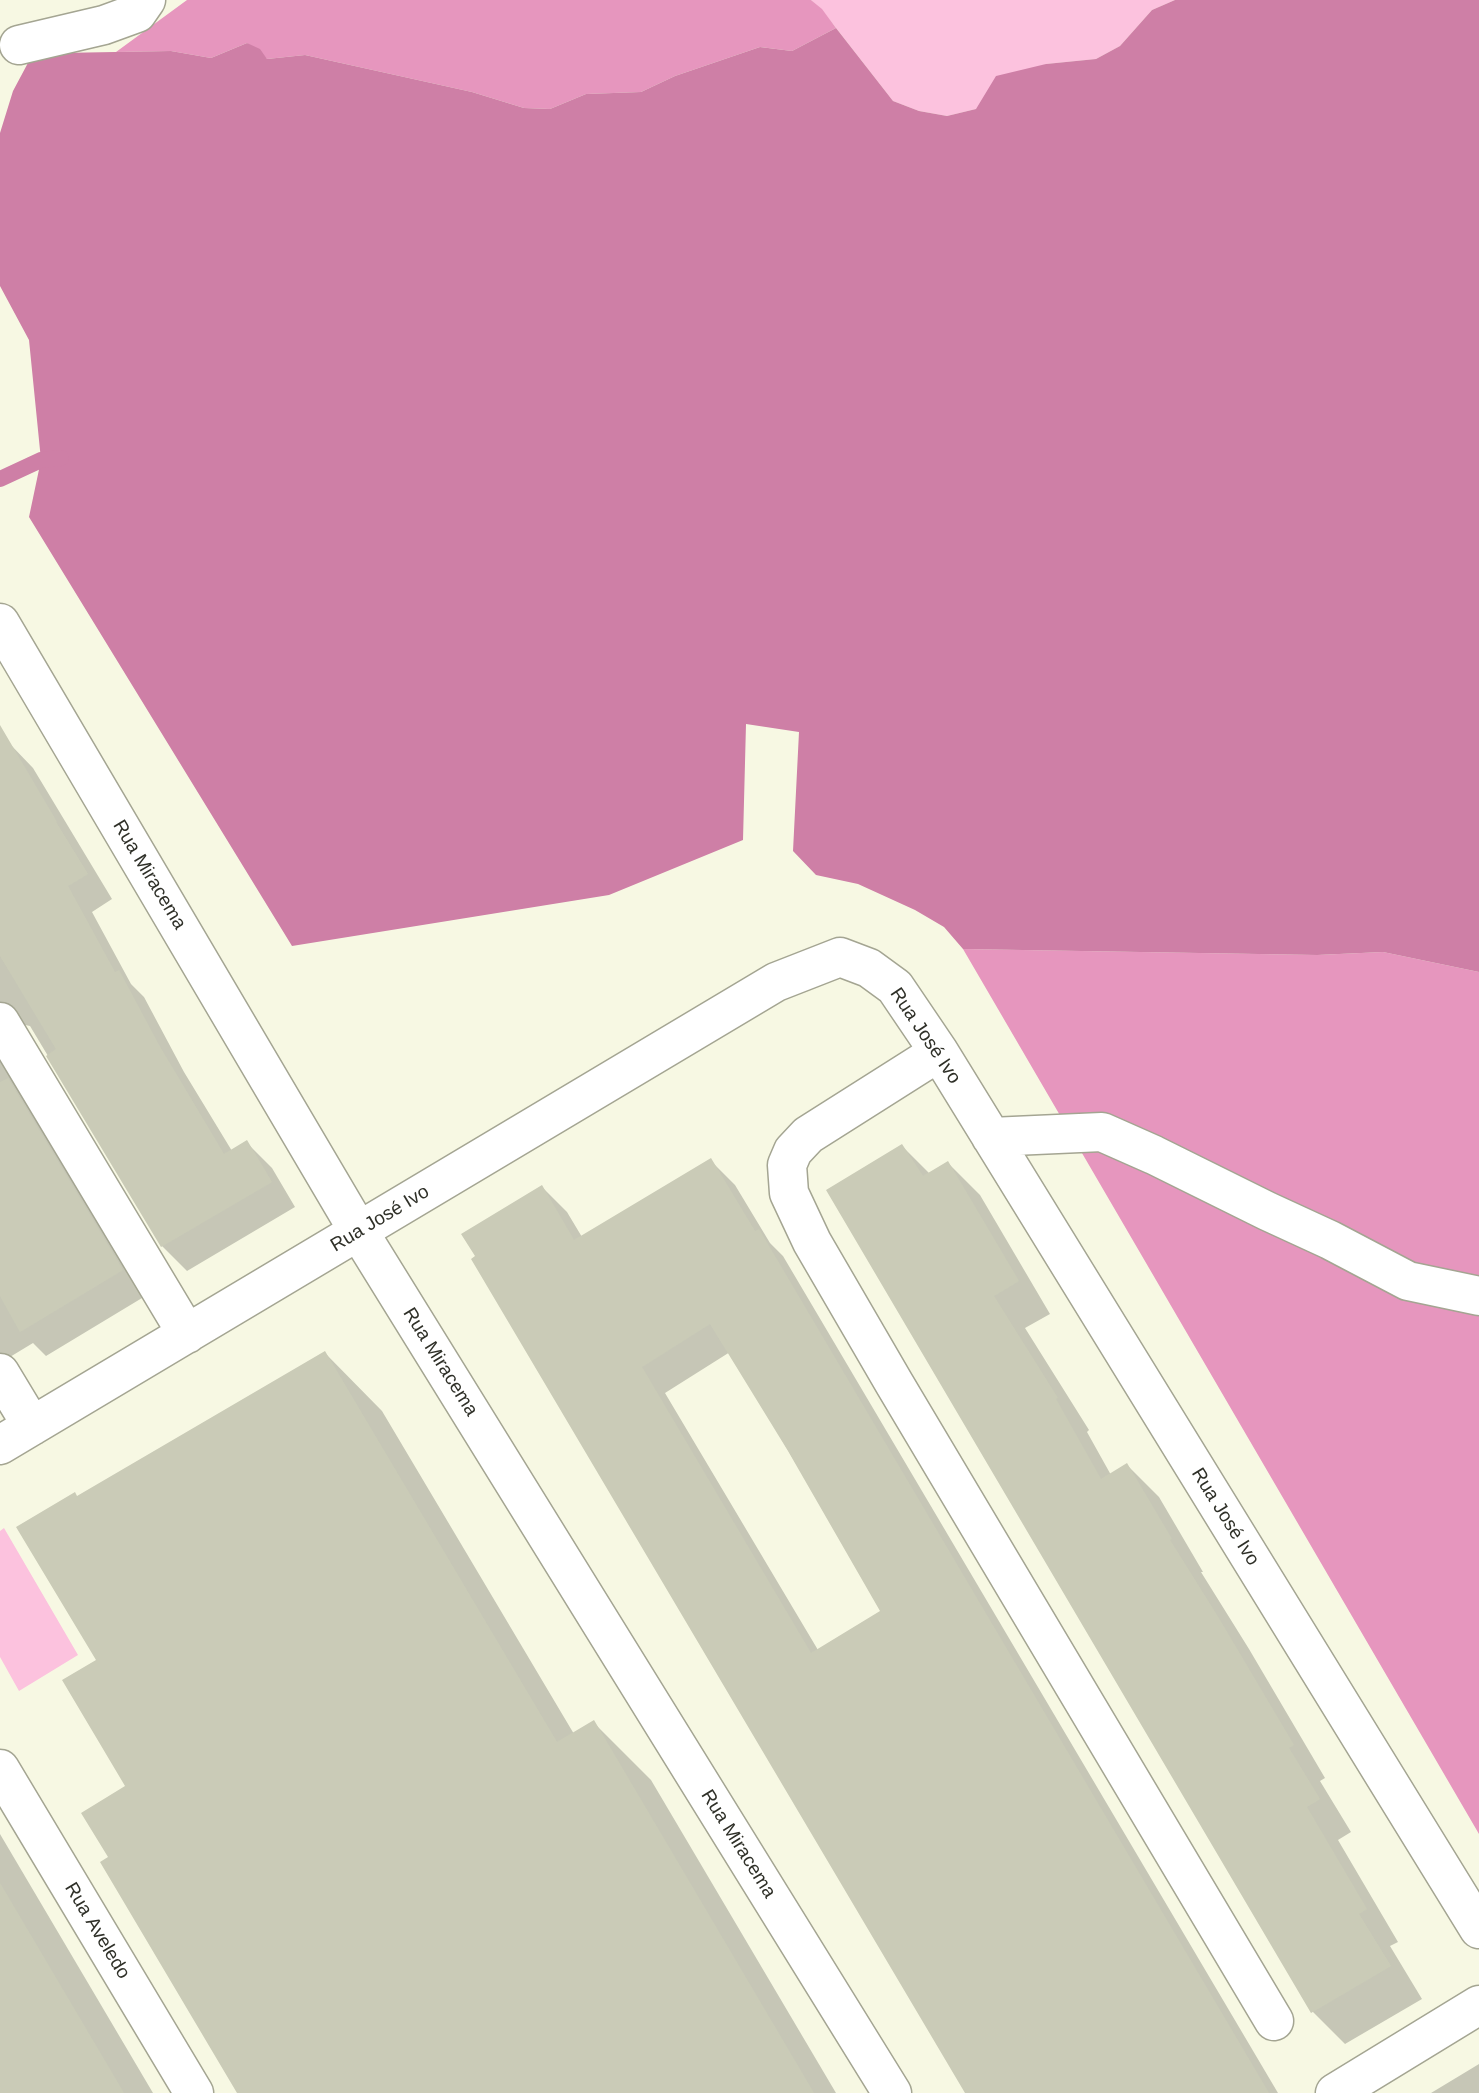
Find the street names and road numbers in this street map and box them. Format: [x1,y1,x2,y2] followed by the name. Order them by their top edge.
[107,816,191,934] street label: Rua Miracema
[885,984,965,1088] street label: Rua José Ivo
[327,1181,433,1257] street label: Rua José Ivo
[398,1304,482,1420] street label: Rua Miracema
[1186,1464,1264,1570] street label: Rua José Ivo
[696,1786,780,1902] street label: Rua Miracema
[59,1879,135,1983] street label: Rua Aveledo

